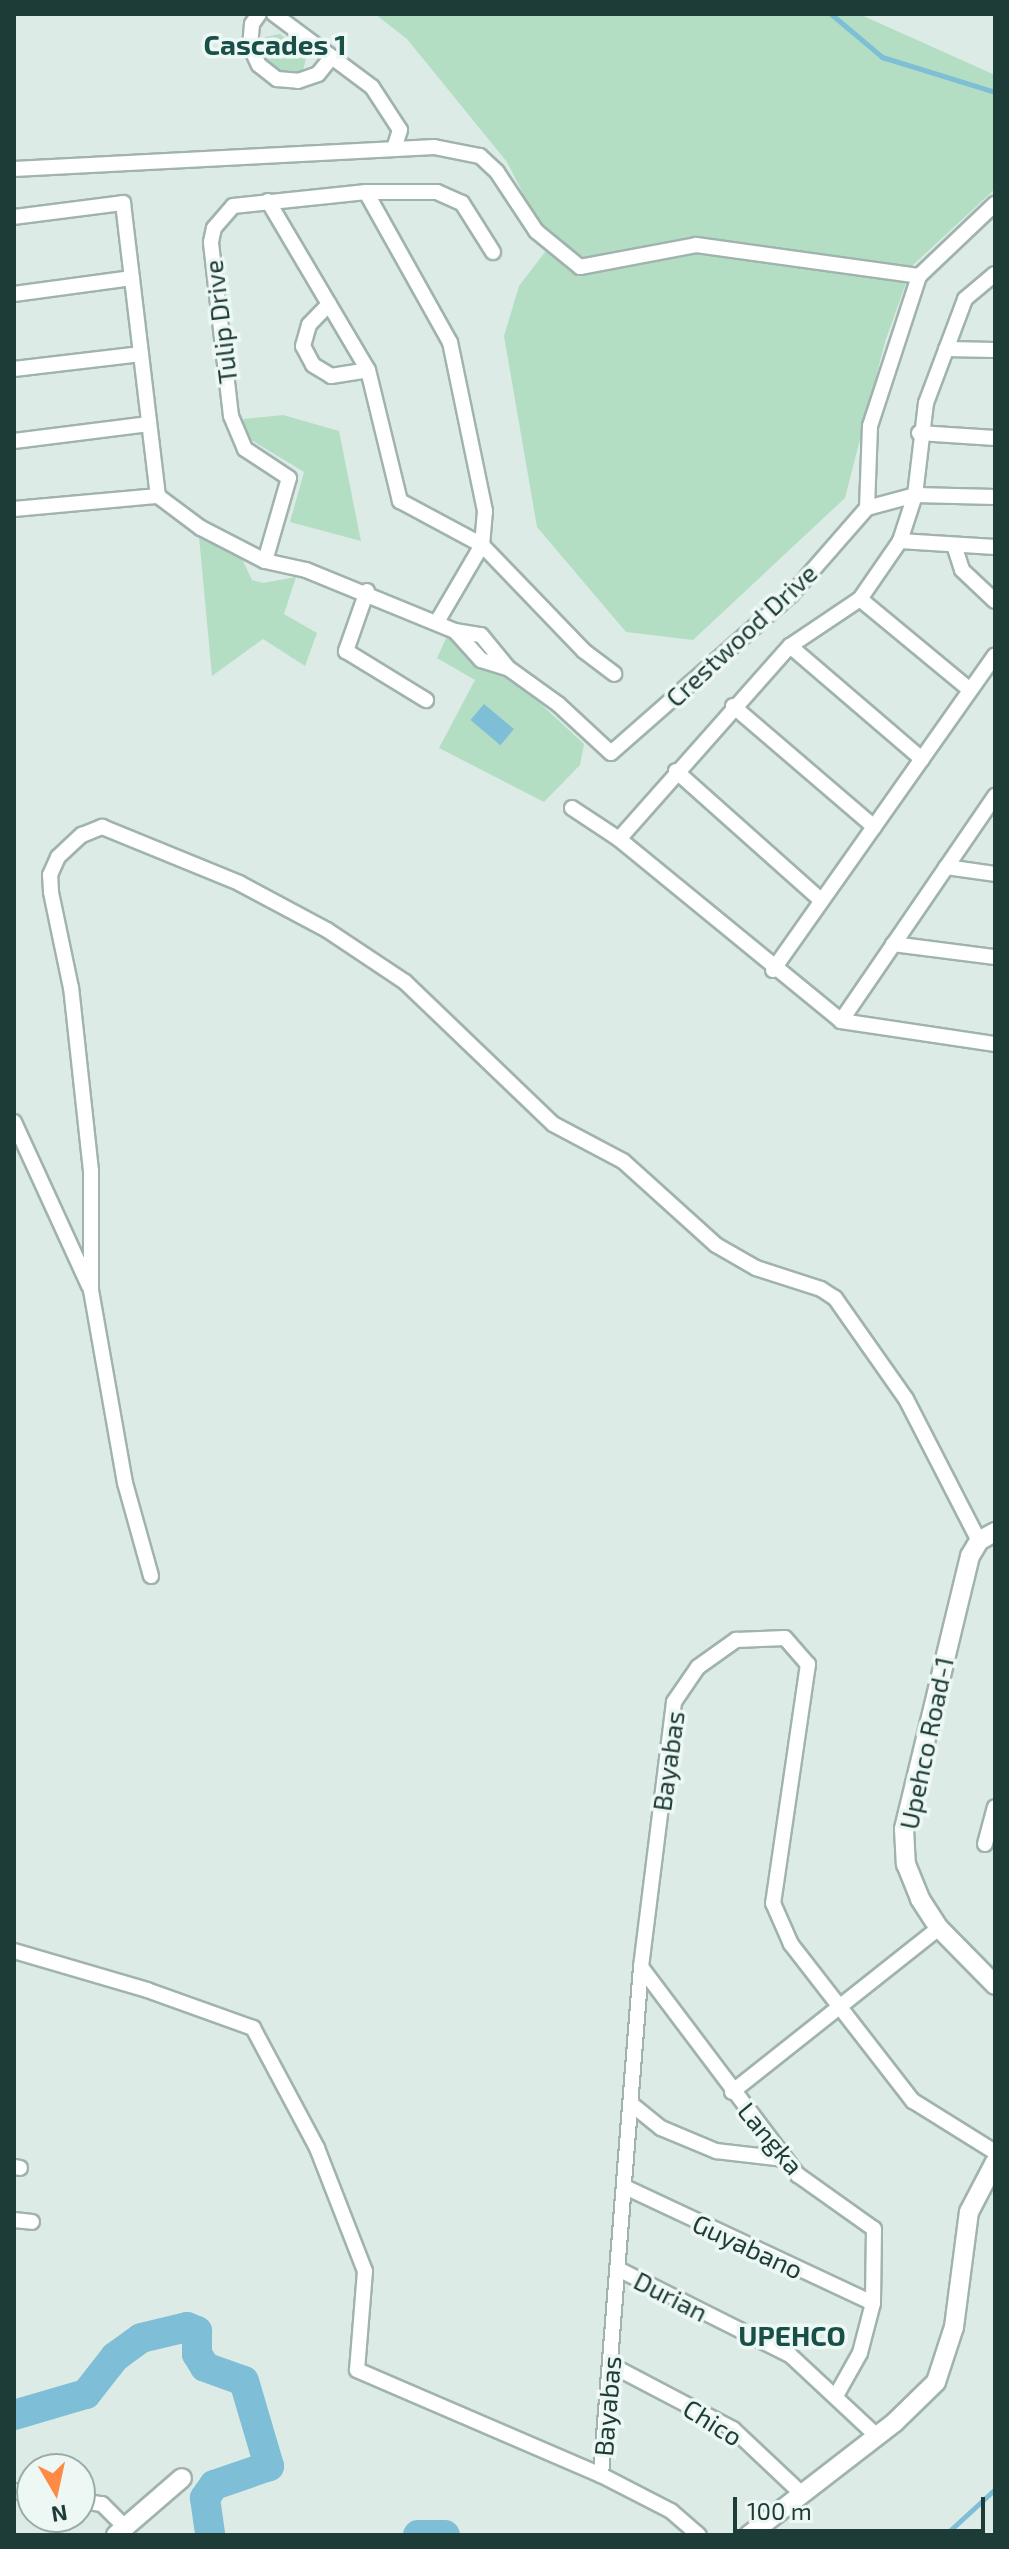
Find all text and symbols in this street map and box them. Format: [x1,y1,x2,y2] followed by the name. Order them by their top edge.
[203,27,347,61] district label: Cascades 1
[197,258,243,386] street label: Tulip Drive
[659,557,823,713] street label: Crestwood Drive
[892,1654,960,1832] street label: Upehco Road-1
[646,1709,690,1813] street label: Bayabas
[732,2096,810,2180] street label: Langka
[688,2207,808,2285] street label: Guyabano
[629,2264,713,2328] street label: Durian
[738,2318,846,2352] district label: UPEHCO
[587,2355,627,2457] street label: Bayabas
[678,2392,748,2452] street label: Chico
[16,2453,96,2533] north arrow
[737,2481,989,2531] scale bar
[747,2496,812,2525] text: 100 m
[50,2501,69,2529] text: N

